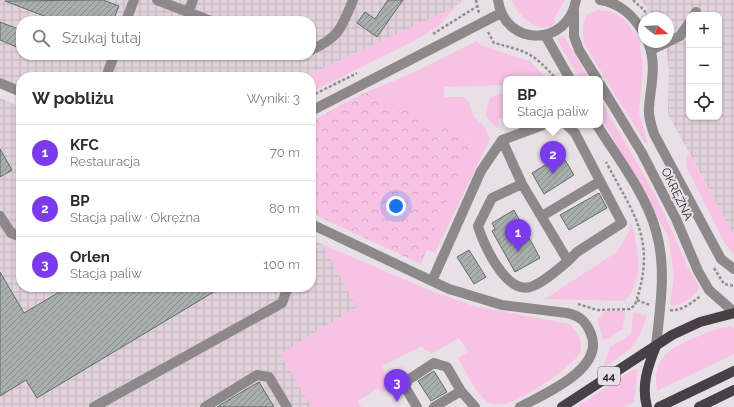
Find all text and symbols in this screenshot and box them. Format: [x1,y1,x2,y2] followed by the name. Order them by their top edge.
[638,12,674,48] north arrow
[686,12,722,120] map controls
[686,12,722,48] button: +
[16,16,316,60] search box
[30,27,52,49] icon: search
[62,29,141,47] text: Szukaj tutaj
[686,48,722,84] button: −
[503,76,603,128] popup
[686,84,722,120] button: locate
[517,86,537,104] text: BP
[32,88,114,108] text: W pobliżu
[247,91,300,106] text: Wyniki: 3
[517,104,589,119] text: Stacja paliw
[70,136,99,154] text: KFC
[540,141,566,174] pin: 2
[42,145,48,160] text: 1
[270,145,300,160] text: 70 m
[70,154,140,169] text: Restauracja
[658,165,696,223] street label: OKRĘŻNA
[70,192,90,210] text: BP
[386,196,406,216] your location
[41,201,49,216] text: 2
[269,201,300,216] text: 80 m
[70,210,200,225] text: Stacja paliw · Okrężna
[505,219,531,252] pin: 1
[70,248,110,266] text: Orlen
[41,257,49,272] text: 3
[263,257,300,272] text: 100 m
[70,266,142,281] text: Stacja paliw
[598,367,620,385] road number: 44
[384,369,410,402] pin: 3

